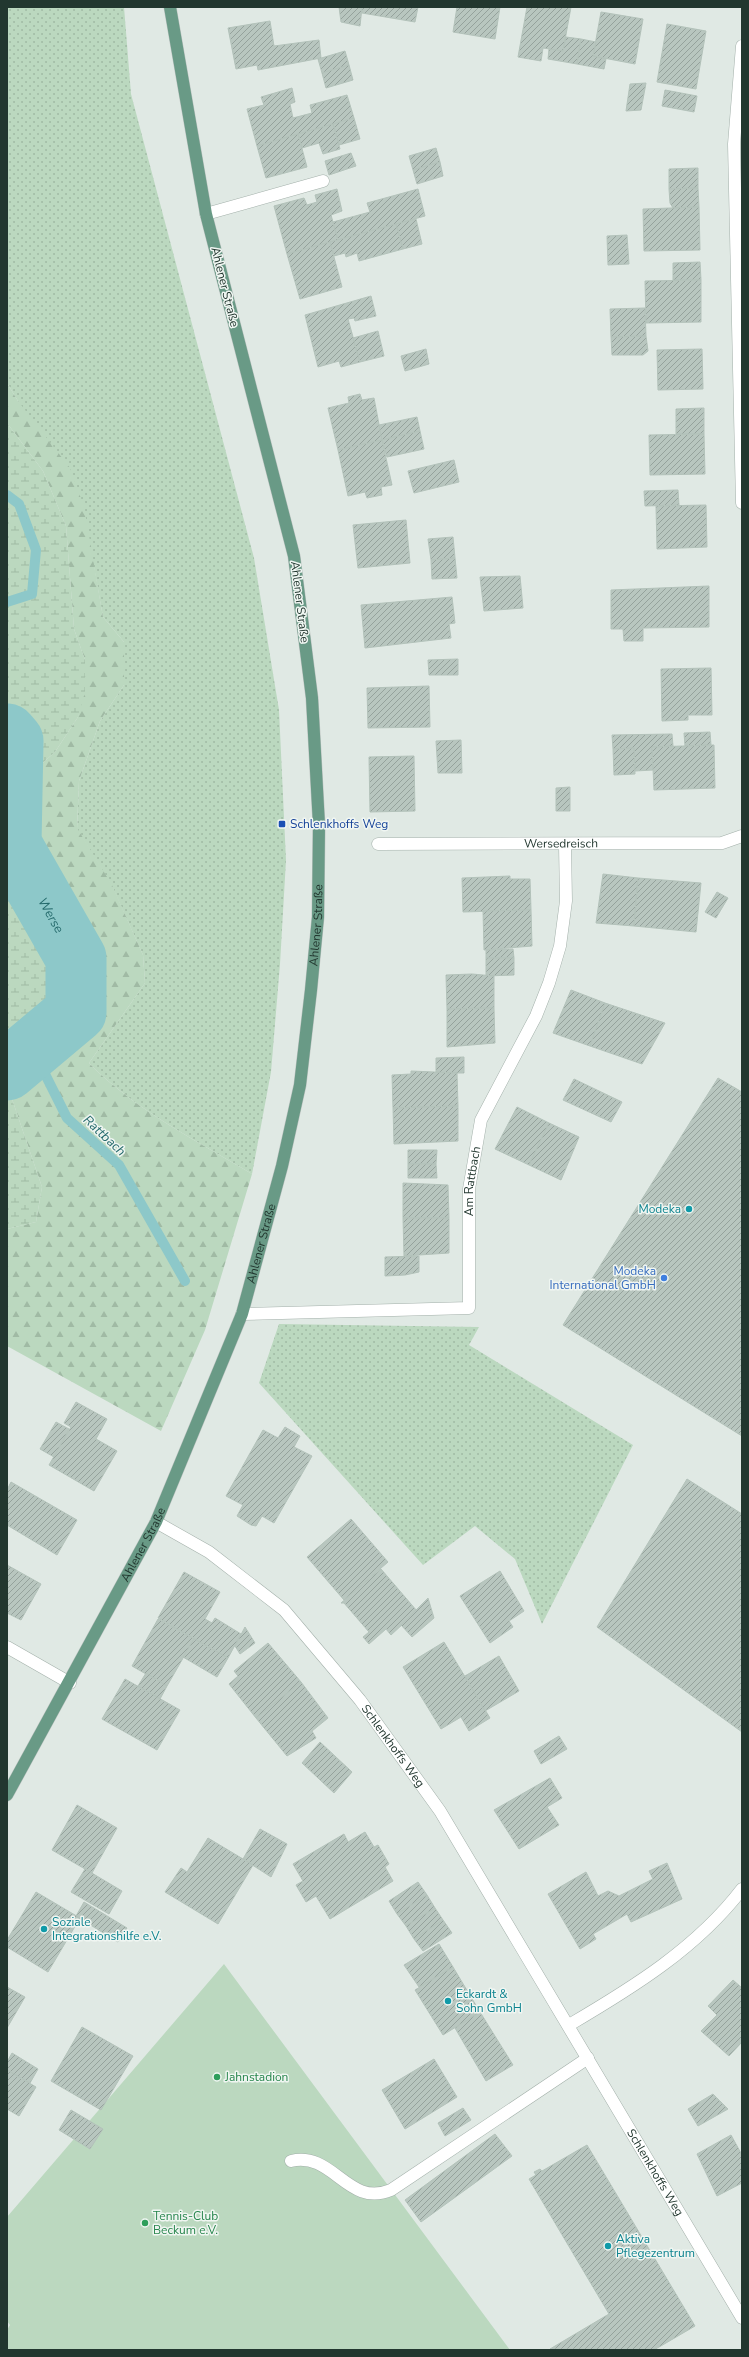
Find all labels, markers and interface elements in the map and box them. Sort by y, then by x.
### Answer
street label: Ahlener Straße [207,245,243,329]
street label: Ahlener Straße [287,560,313,644]
place label: Schlenkhoffs Weg [290,816,388,832]
marker: Schlenkhoffs Weg [277,819,287,829]
street label: Wersedreisch [524,835,598,852]
street label: Ahlener Straße [305,884,326,967]
water label: Werse [33,894,68,937]
water label: Rattbach [79,1111,130,1160]
street label: Am Rattbach [461,1145,484,1216]
place label: Modeka [638,1201,681,1217]
street label: Ahlener Straße [243,1202,279,1285]
marker: Modeka [684,1204,694,1214]
place label: Modeka International GmbH [550,1263,656,1293]
marker: Modeka International GmbH [659,1273,669,1283]
street label: Ahlener Straße [117,1505,169,1585]
street label: Schlenkhoffs Weg [358,1701,428,1790]
place label: Soziale Integrationshilfe e.V. [52,1914,162,1944]
marker: Soziale Integrationshilfe e.V. [39,1924,49,1934]
place label: Eckardt & Sohn GmbH [456,1986,522,2016]
marker: Eckardt & Sohn GmbH [443,1996,453,2006]
place label: Jahnstadion [224,2069,288,2085]
marker: Jahnstadion [212,2072,222,2082]
street label: Schlenkhoffs Weg [623,2126,687,2219]
place label: Tennis-Club Beckum e.V. [153,2208,218,2238]
marker: Tennis-Club Beckum e.V. [140,2218,150,2228]
place label: Aktiva Pflegezentrum [616,2231,695,2261]
marker: Aktiva Pflegezentrum [603,2241,613,2251]

